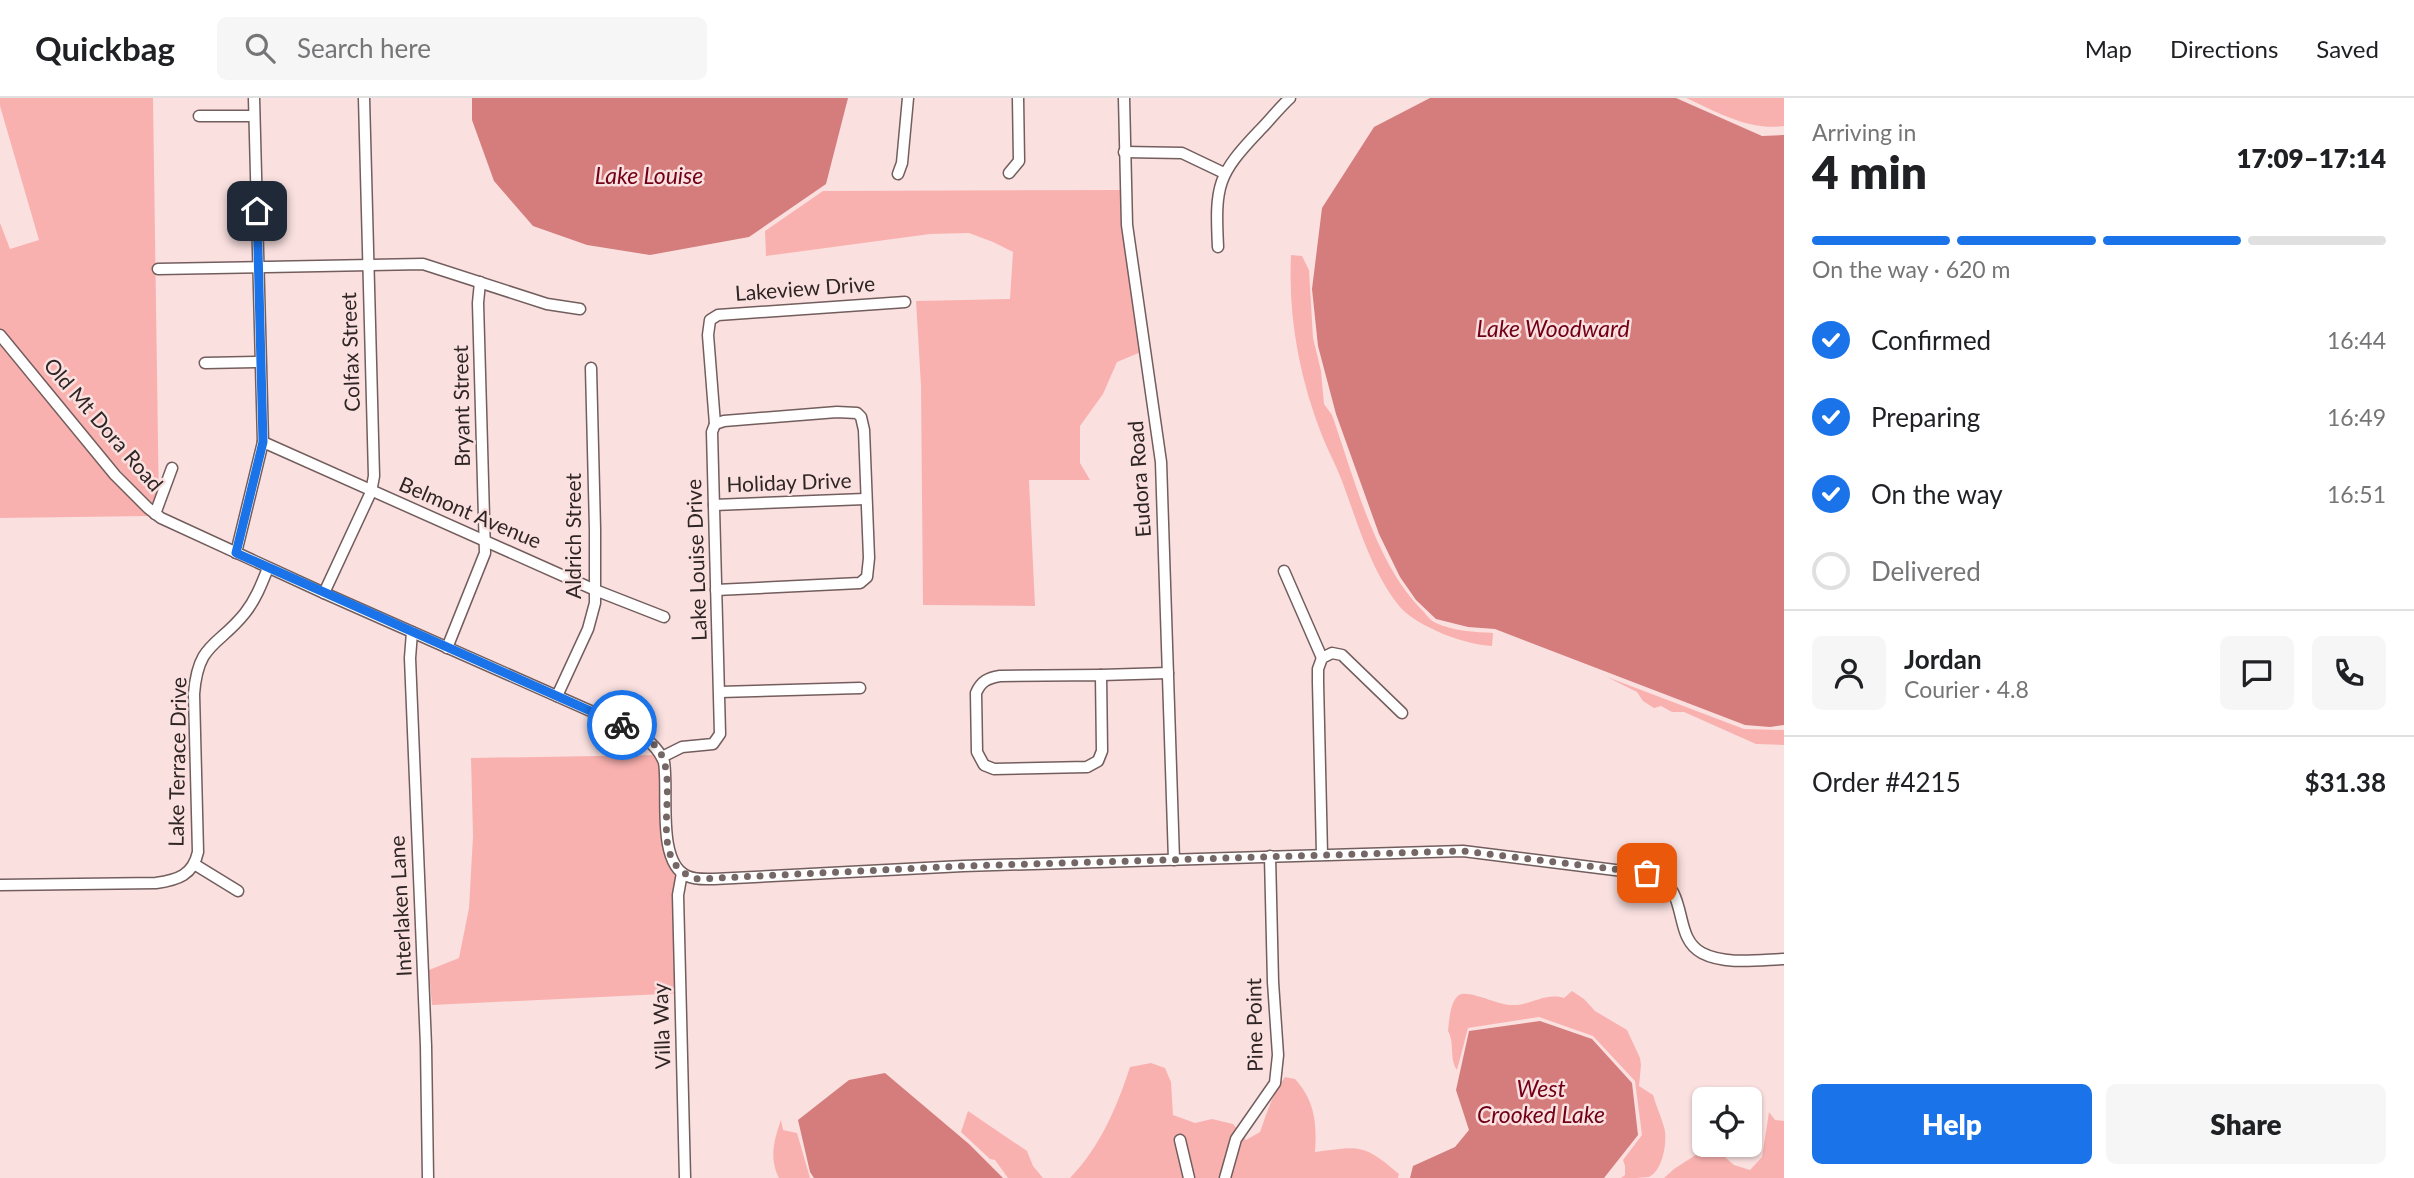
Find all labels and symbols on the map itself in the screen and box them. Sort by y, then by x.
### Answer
water label: Lake Louise [595,161,703,189]
pin [227,181,287,241]
street label: Lakeview Drive [734,270,876,305]
street label: Colfax Street [335,291,364,412]
water label: Lake Woodward [1476,314,1630,342]
street label: Bryant Street [447,344,474,467]
street label: Old Mt Dora Road [39,352,169,496]
street label: Eudora Road [1122,420,1155,538]
street label: Holiday Drive [726,467,852,496]
street label: Belmont Avenue [396,470,545,553]
street label: Aldrich Street [560,473,585,599]
street label: Lake Louise Drive [680,479,711,641]
street label: Lake Terrace Drive [163,677,190,847]
courier [587,690,657,760]
street label: Interlaken Lane [383,835,416,977]
pin [1617,843,1677,903]
street label: Pine Point [1240,977,1267,1072]
street label: Villa Way [646,982,674,1070]
water label: West Crooked Lake [1477,1074,1605,1128]

